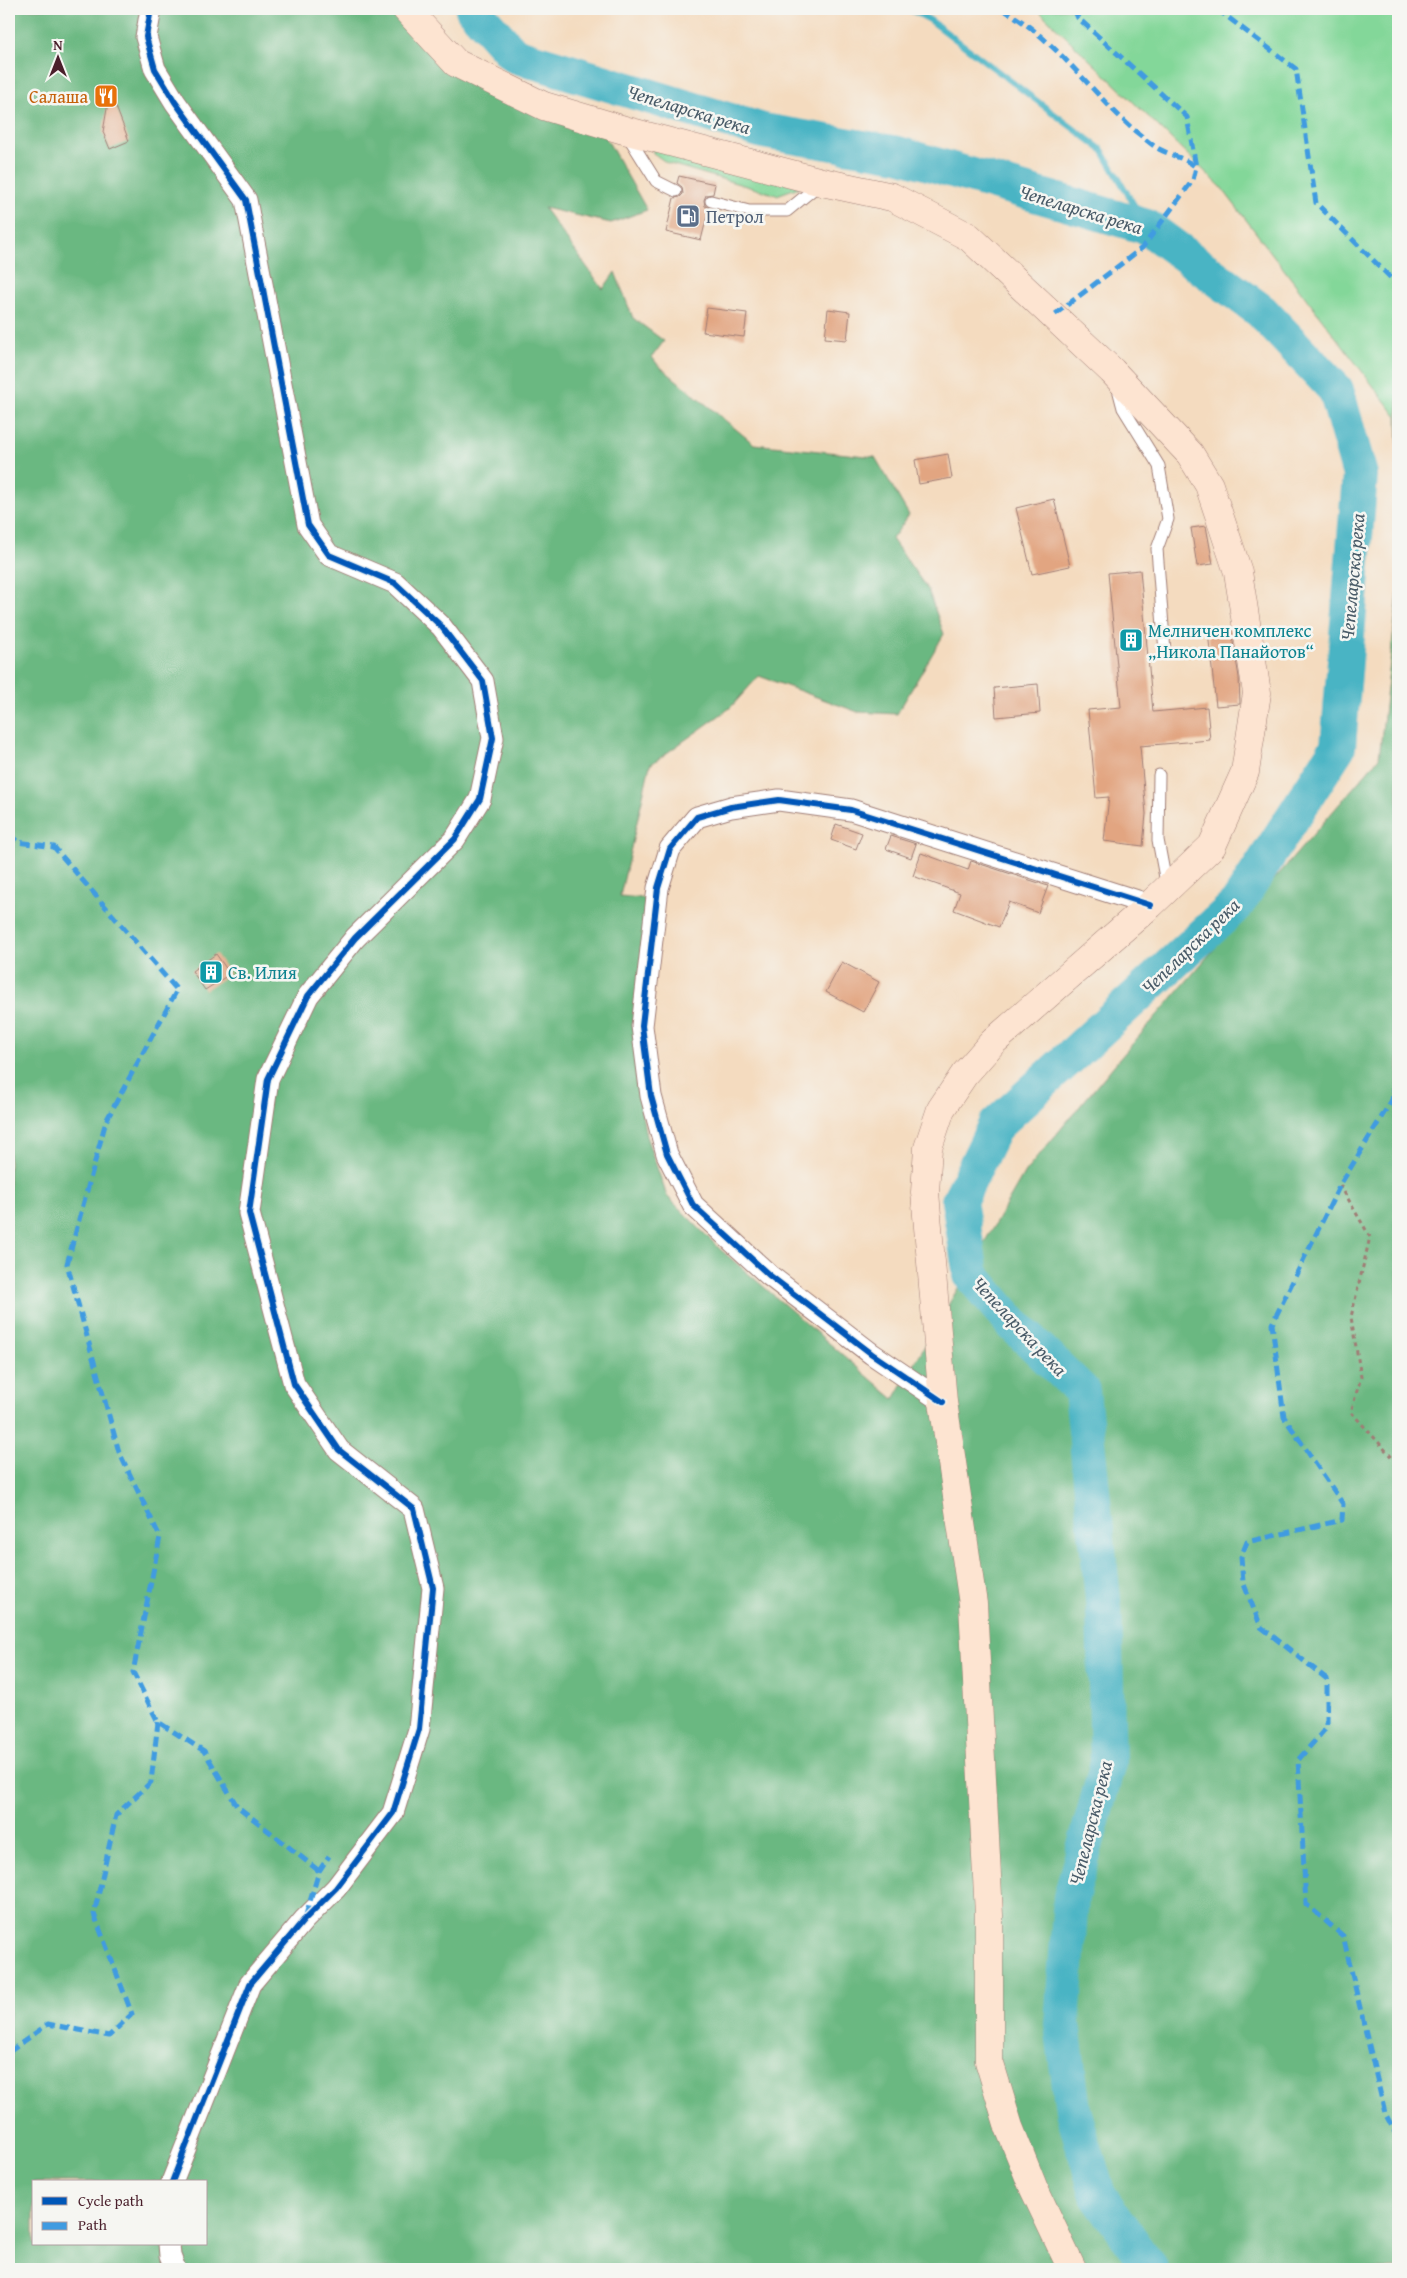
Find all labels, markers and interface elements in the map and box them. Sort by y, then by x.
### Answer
north arrow [32,32,82,82]
text: N [53,35,63,55]
water label: Чепеларска река [624,77,754,141]
place label: Салаша [29,83,88,110]
restaurant icon: Салаша [93,83,119,109]
water label: Чепеларска река [1016,177,1146,241]
fuel station icon: Петрол [675,203,701,229]
place label: Петрол [706,203,764,230]
water label: Чепеларска река [1332,512,1372,642]
place label: Мелничен комплекс „Никола Панайотов“ [1148,617,1314,665]
building icon: Мелничен комплекс „Никола Панайотов“ [1118,627,1144,653]
water label: Чепеларска река [1134,891,1246,1000]
building icon: Св. Илия [198,959,224,985]
place label: Св. Илия [228,959,297,986]
water label: Чепеларска река [966,1270,1074,1382]
water label: Чепеларска река [1061,1757,1119,1888]
legend [32,2180,208,2246]
text: Cycle path [78,2190,144,2211]
text: Path [78,2214,107,2235]

